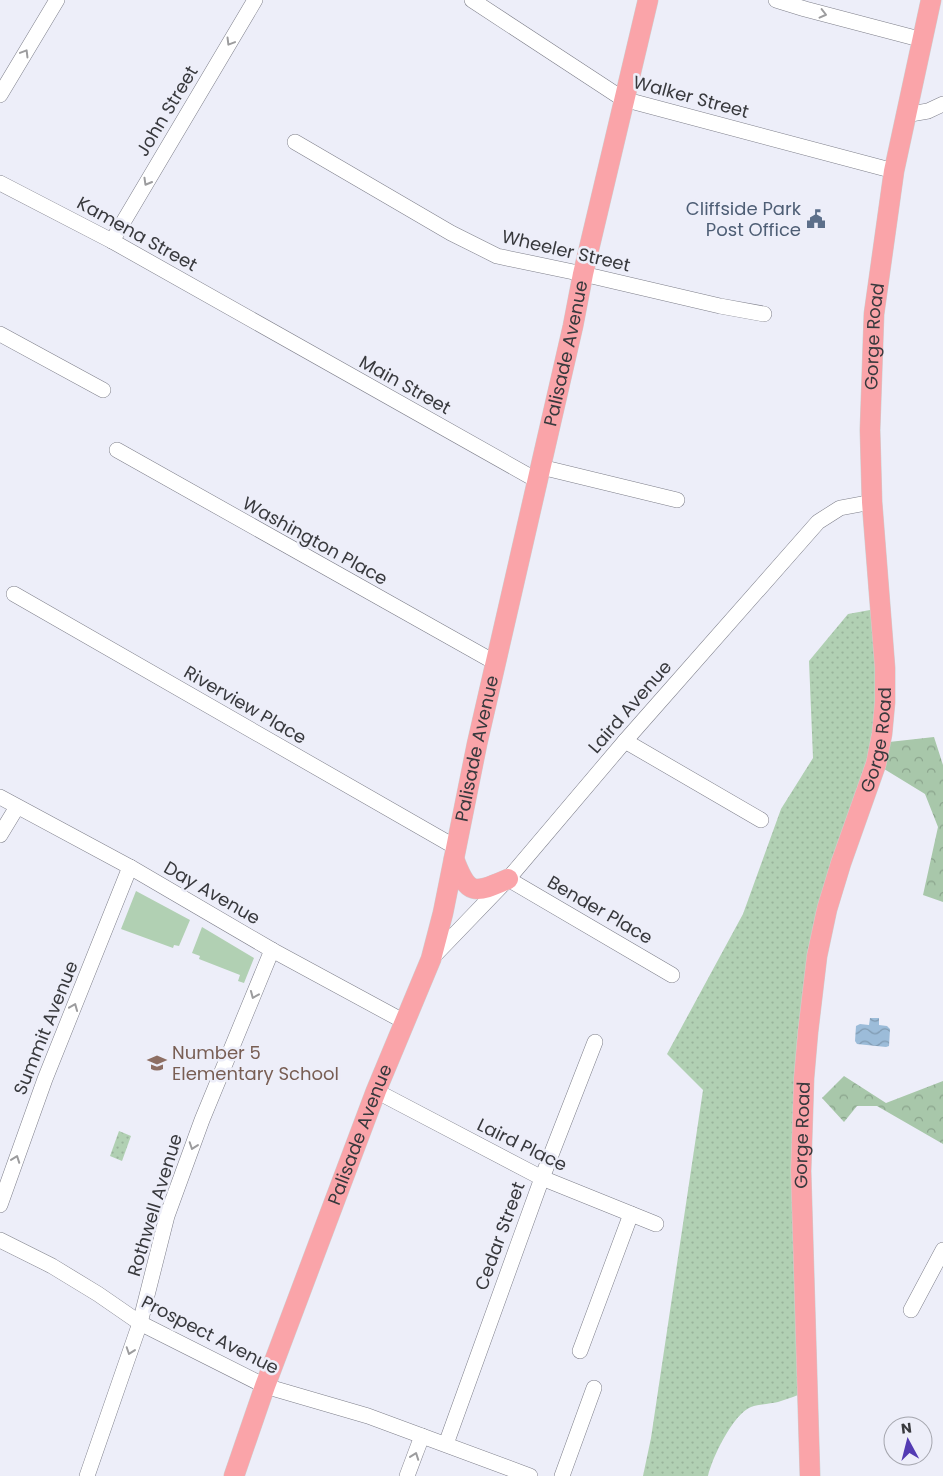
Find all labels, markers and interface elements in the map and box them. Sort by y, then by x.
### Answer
one-way arrow [819,8,827,19]
one-way arrow [226,36,236,45]
one-way arrow [19,50,29,59]
street label: John Street [130,61,203,161]
street label: Walker Street [631,69,752,124]
one-way arrow [143,176,153,185]
street label: Kamena Street [73,190,202,277]
place label: Cliffside Park Post Office [686,196,802,242]
public building icon: Cliffside Park Post Office [805,208,827,230]
street label: Wheeler Street [499,224,633,277]
street label: Palisade Avenue [537,278,594,429]
street label: Gorge Road [858,281,890,390]
street label: Main Street [355,349,456,420]
street label: Washington Place [238,490,392,591]
street label: Laird Avenue [582,655,677,759]
street label: Riverview Place [179,659,311,750]
street label: Palisade Avenue [449,673,504,824]
street label: Gorge Road [854,687,897,796]
street label: Day Avenue [159,855,265,930]
street label: Bender Place [543,869,657,950]
street label: Summit Avenue [7,957,84,1099]
one-way arrow [249,990,260,999]
one-way arrow [68,1003,79,1012]
place label: Number 5 Elementary School [172,1040,339,1086]
school or university icon: Number 5 Elementary School [146,1052,168,1074]
street label: Palisade Avenue [321,1060,398,1208]
street label: Gorge Road [788,1081,816,1189]
street label: Laird Place [473,1112,571,1177]
street label: Rothwell Avenue [121,1131,188,1279]
one-way arrow [189,1141,199,1149]
one-way arrow [10,1155,20,1163]
street label: Cedar Street [468,1178,531,1293]
street label: Prospect Avenue [137,1289,283,1380]
one-way arrow [126,1346,136,1355]
north arrow [883,1416,933,1466]
text: N [900,1418,913,1439]
one-way arrow [409,1452,419,1461]

